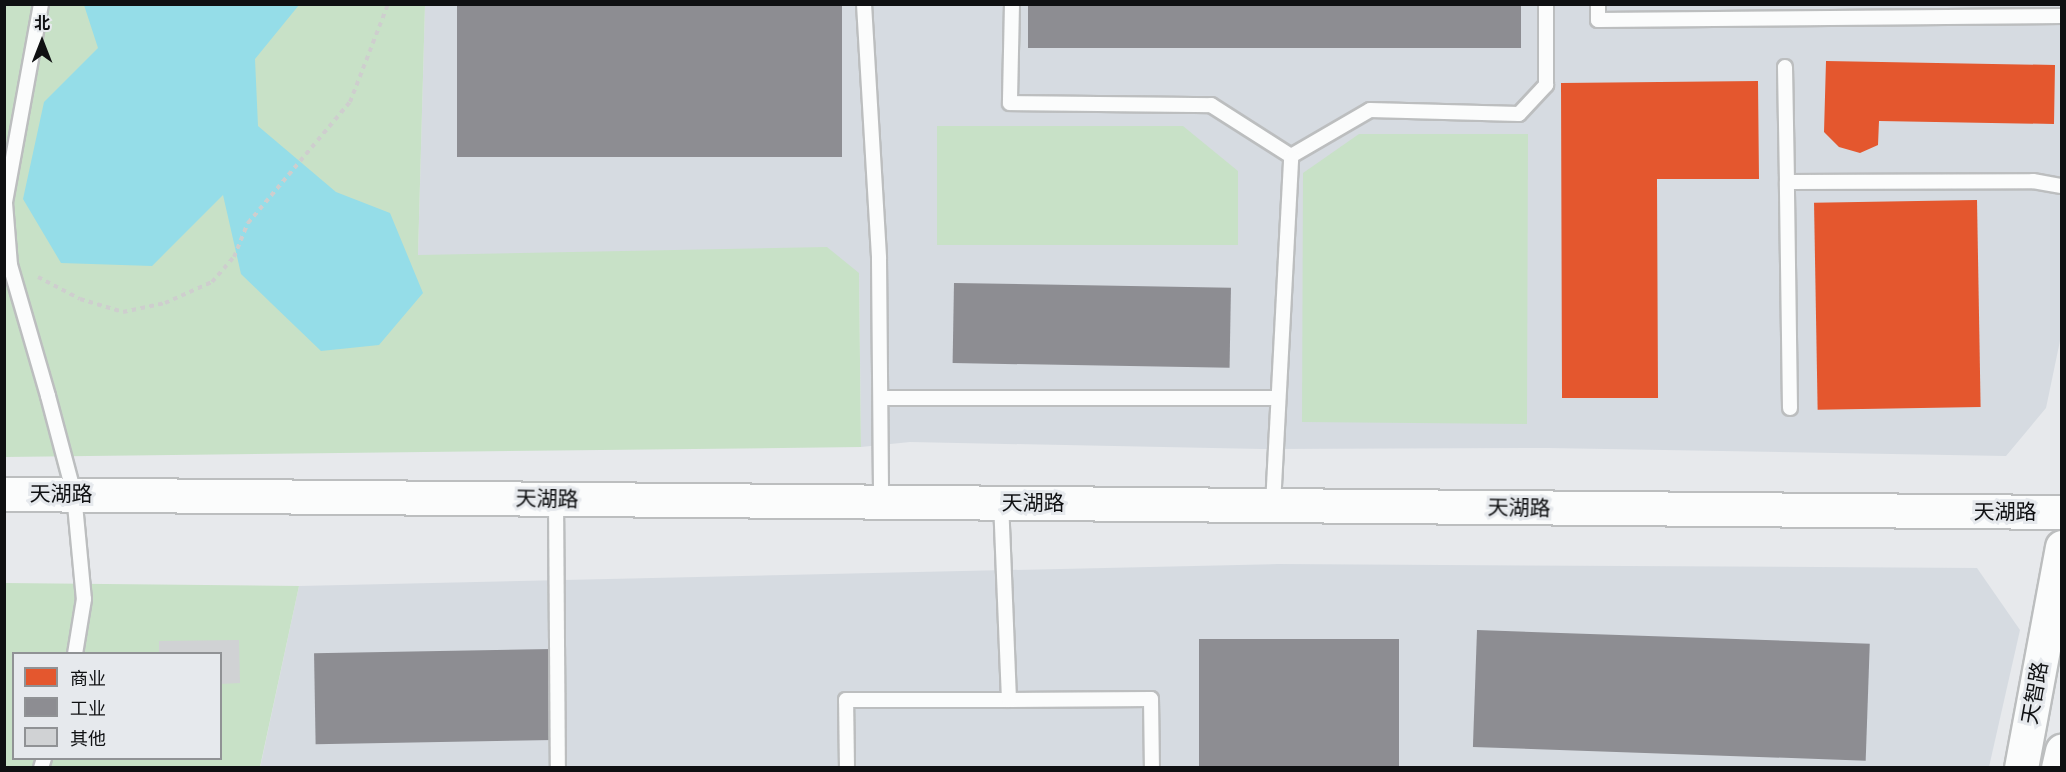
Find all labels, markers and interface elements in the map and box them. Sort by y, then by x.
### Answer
north arrow [12,12,72,72]
text: 北 [34,14,50,33]
street label: 天湖路 [30,481,92,507]
street label: 天湖路 [515,486,579,512]
street label: 天湖路 [1002,490,1064,516]
street label: 天湖路 [1487,495,1551,521]
street label: 天湖路 [1974,499,2036,525]
legend [12,652,222,760]
street label: 天智路 [2017,660,2053,726]
text: 商业 [70,668,106,689]
text: 工业 [70,698,106,719]
text: 其他 [70,728,106,749]

